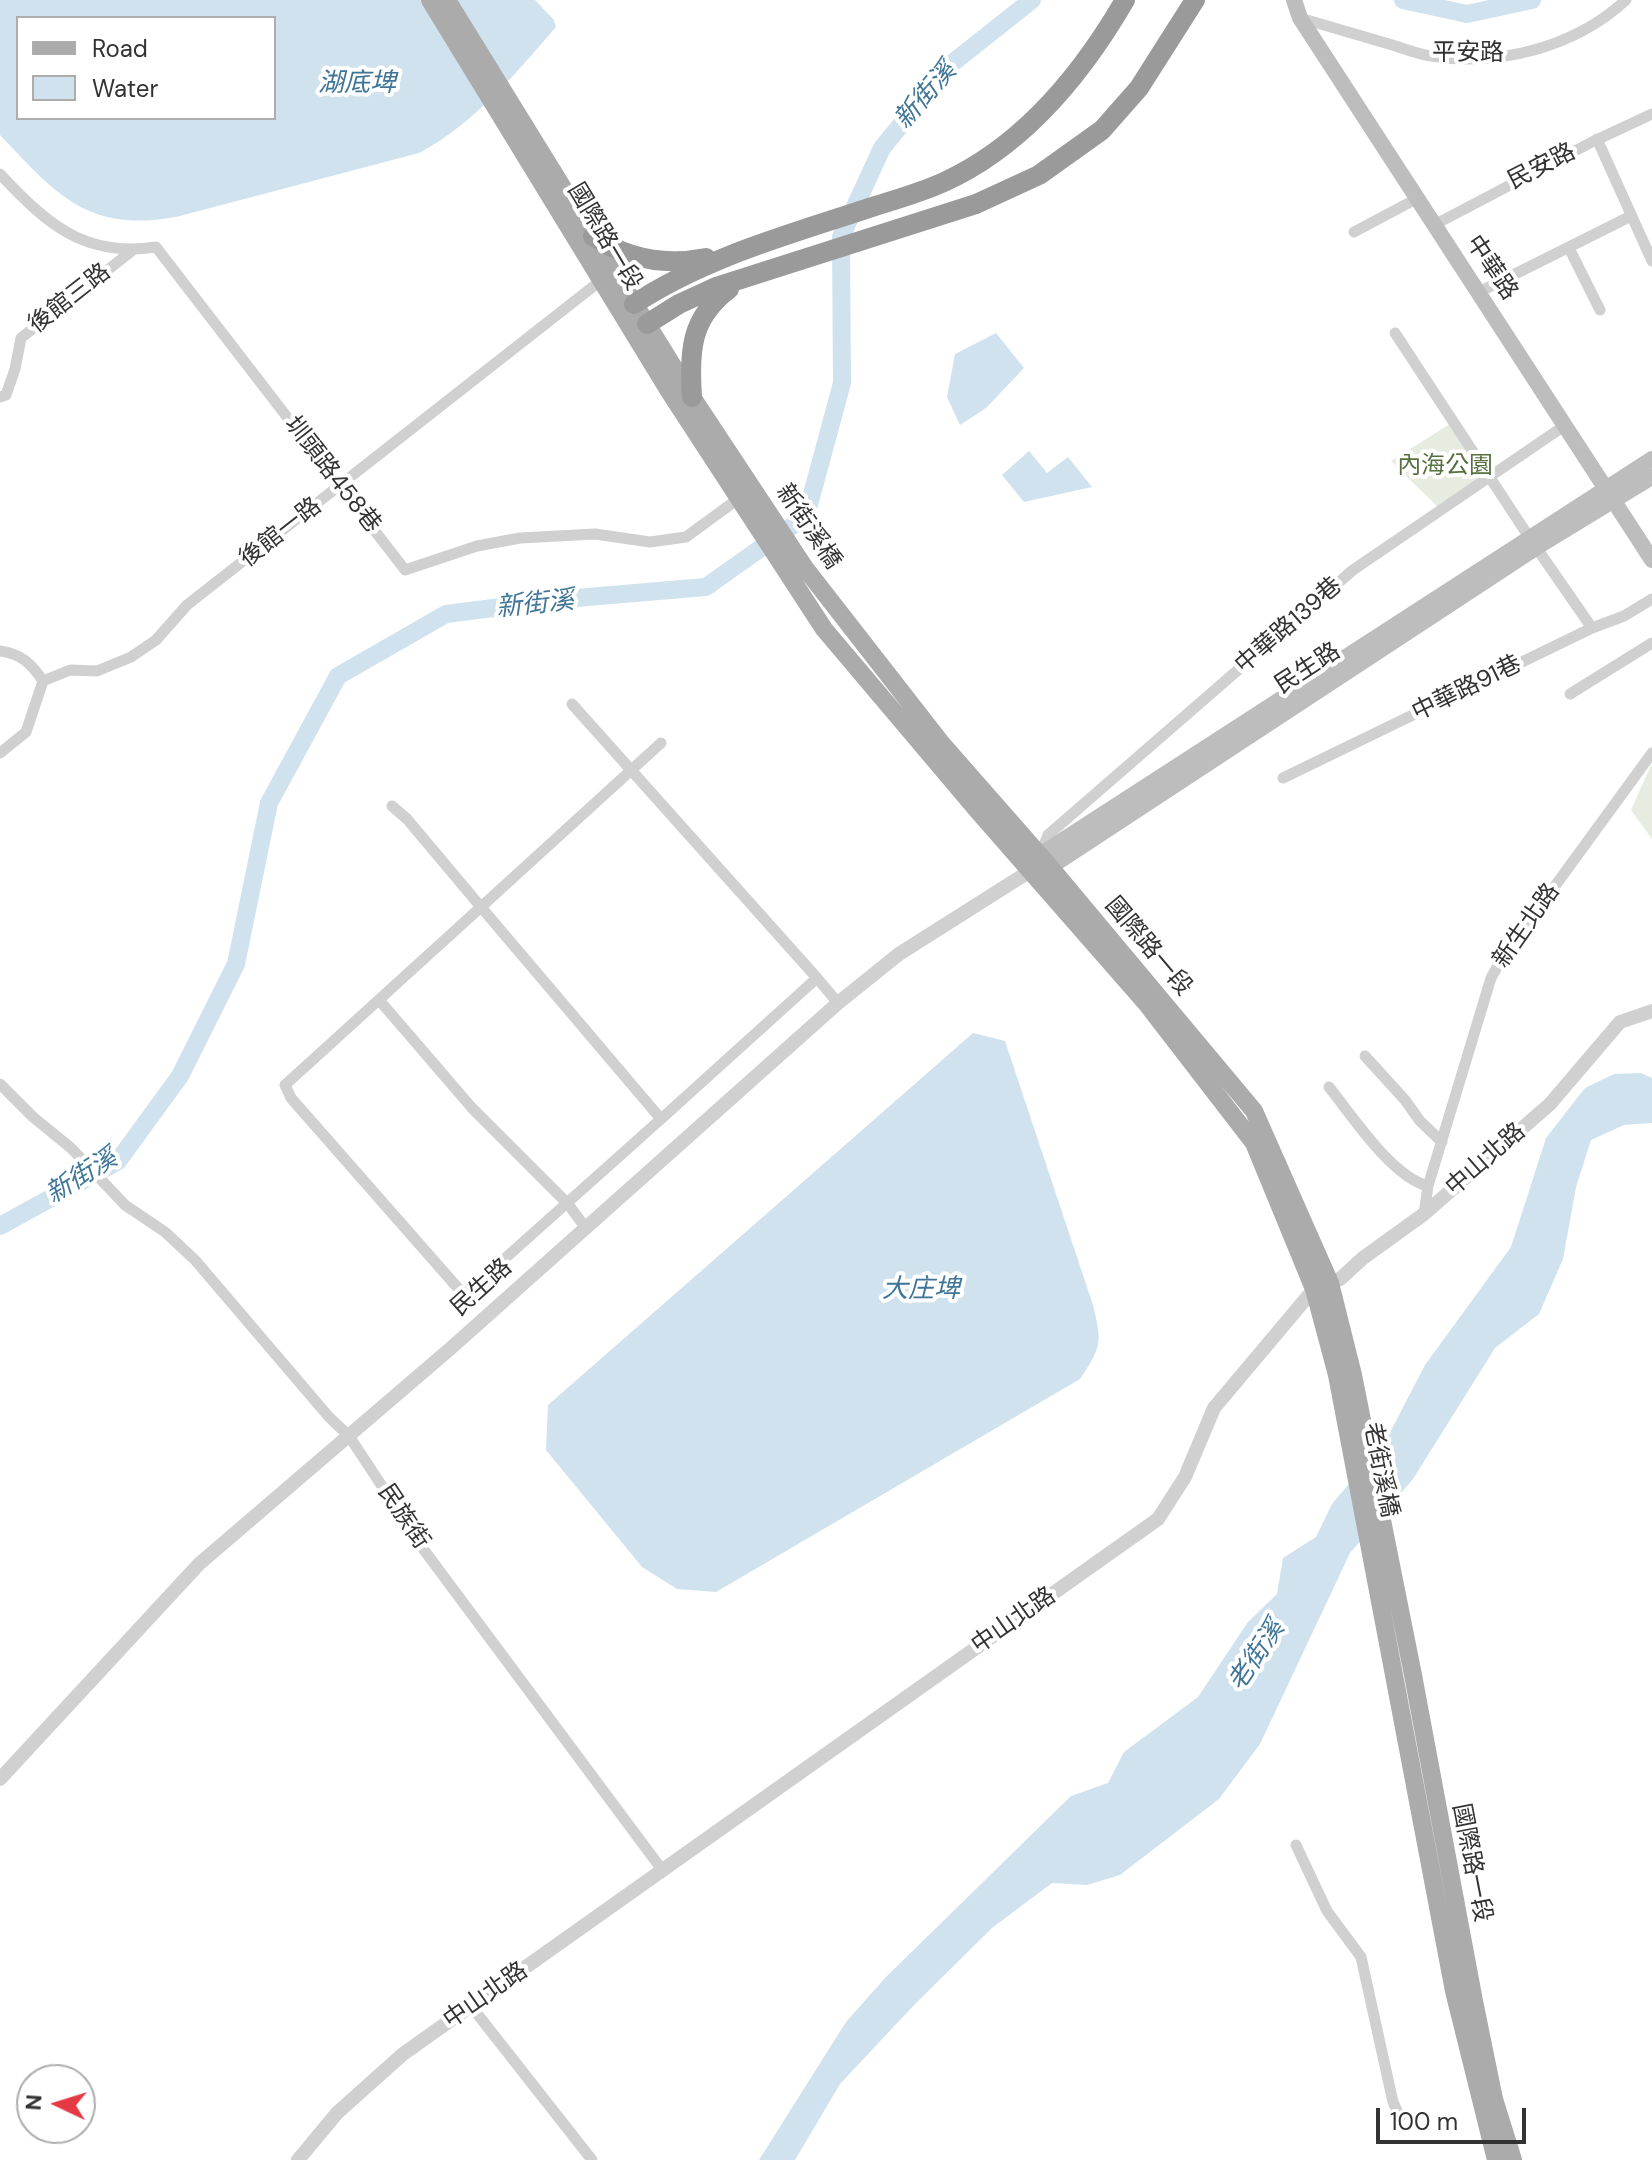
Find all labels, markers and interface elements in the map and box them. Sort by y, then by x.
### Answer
legend [16,16,276,120]
text: Road [92,33,148,64]
street label: 平安路 [1432,40,1504,68]
water label: 新街溪 [889,56,963,136]
water label: 湖底埤 [318,68,396,100]
text: Water [92,73,158,104]
street label: 民安路 [1503,138,1581,196]
street label: 國際路一段 [561,178,647,296]
street label: 中華路 [1459,230,1523,306]
street label: 後館三路 [23,258,117,340]
street label: 圳頭路458巷 [278,411,386,539]
park label: 內海公園 [1397,453,1493,481]
street label: 新街溪橋 [769,479,847,575]
street label: 後館一路 [234,492,328,574]
street label: 中華路139巷 [1230,572,1348,680]
water label: 新街溪 [495,585,575,625]
street label: 民生路 [1270,637,1346,701]
street label: 中華路91巷 [1408,650,1526,728]
street label: 新生北路 [1488,878,1566,974]
street label: 國際路一段 [1098,892,1198,1002]
street label: 中山北路 [1440,1118,1532,1202]
water label: 新街溪 [41,1143,123,1211]
street label: 民生路 [446,1253,518,1323]
water label: 大庄埤 [882,1274,960,1306]
street label: 老街溪橋 [1357,1420,1403,1520]
street label: 民族街 [371,1479,435,1555]
street label: 中山北路 [966,1582,1062,1660]
water label: 老街溪 [1222,1615,1292,1697]
street label: 國際路一段 [1445,1801,1497,1925]
street label: 中山北路 [438,1957,534,2035]
north arrow [16,2064,96,2144]
scale bar [1380,2092,1530,2142]
text: N [19,2093,49,2111]
text: 100 m [1390,2106,1458,2137]

